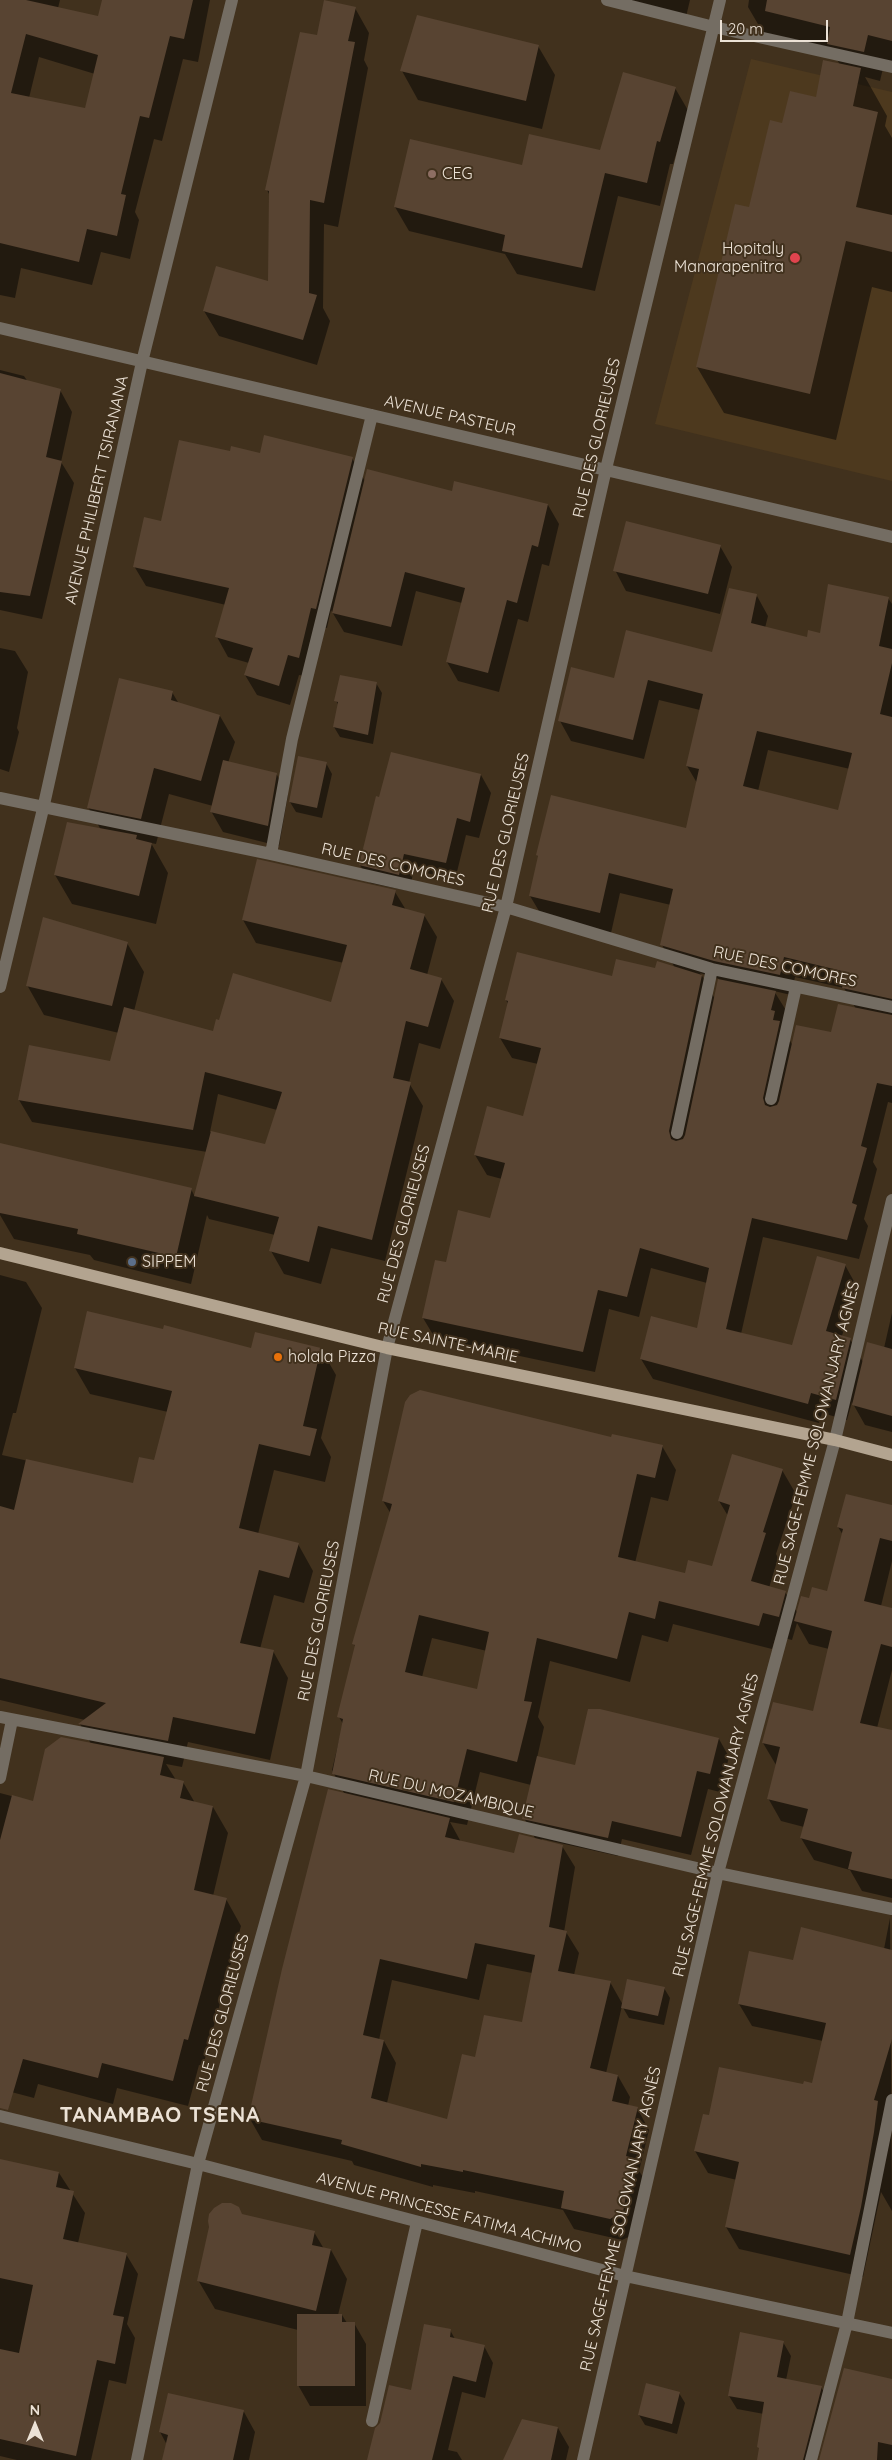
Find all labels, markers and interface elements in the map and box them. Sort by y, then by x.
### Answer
scale bar [722,10,830,42]
text: 20 m [728,19,763,38]
place label: CEG [442,164,473,184]
marker: CEG [426,168,438,180]
place label: Hopitaly Manarapenitra [674,239,784,277]
marker: Hopitaly Manarapenitra [788,251,802,265]
street label: RUE DES GLORIEUSES [569,356,625,520]
street label: AVENUE PHILIBERT TSIRANANA [61,374,133,606]
street label: AVENUE PASTEUR [382,392,518,440]
street label: RUE DES GLORIEUSES [478,751,534,915]
street label: RUE DES COMORES [319,839,467,891]
street label: RUE DES COMORES [711,942,859,992]
street label: RUE DES GLORIEUSES [374,1143,434,1305]
place label: SIPPEM [142,1252,196,1272]
marker: SIPPEM [126,1256,138,1268]
street label: RUE SAGE-FEMME SOLOWANJARY AGNÈS [770,1279,864,1587]
street label: RUE SAINTE-MARIE [376,1319,520,1367]
place label: holala Pizza [288,1347,376,1367]
marker: holala Pizza [272,1351,284,1363]
street label: RUE DES GLORIEUSES [294,1539,344,1703]
street label: RUE SAGE-FEMME SOLOWANJARY AGNÈS [669,1671,763,1979]
street label: RUE DU MOZAMBIQUE [366,1766,536,1822]
street label: RUE DES GLORIEUSES [193,1932,253,2094]
street label: RUE SAGE-FEMME SOLOWANJARY AGNÈS [577,2065,665,2373]
district label: TANAMBAO TSENA [58,2103,262,2129]
street label: AVENUE PRINCESSE FATIMA ACHIMO [314,2168,584,2258]
north arrow [10,2400,60,2450]
text: N [30,2401,40,2419]

